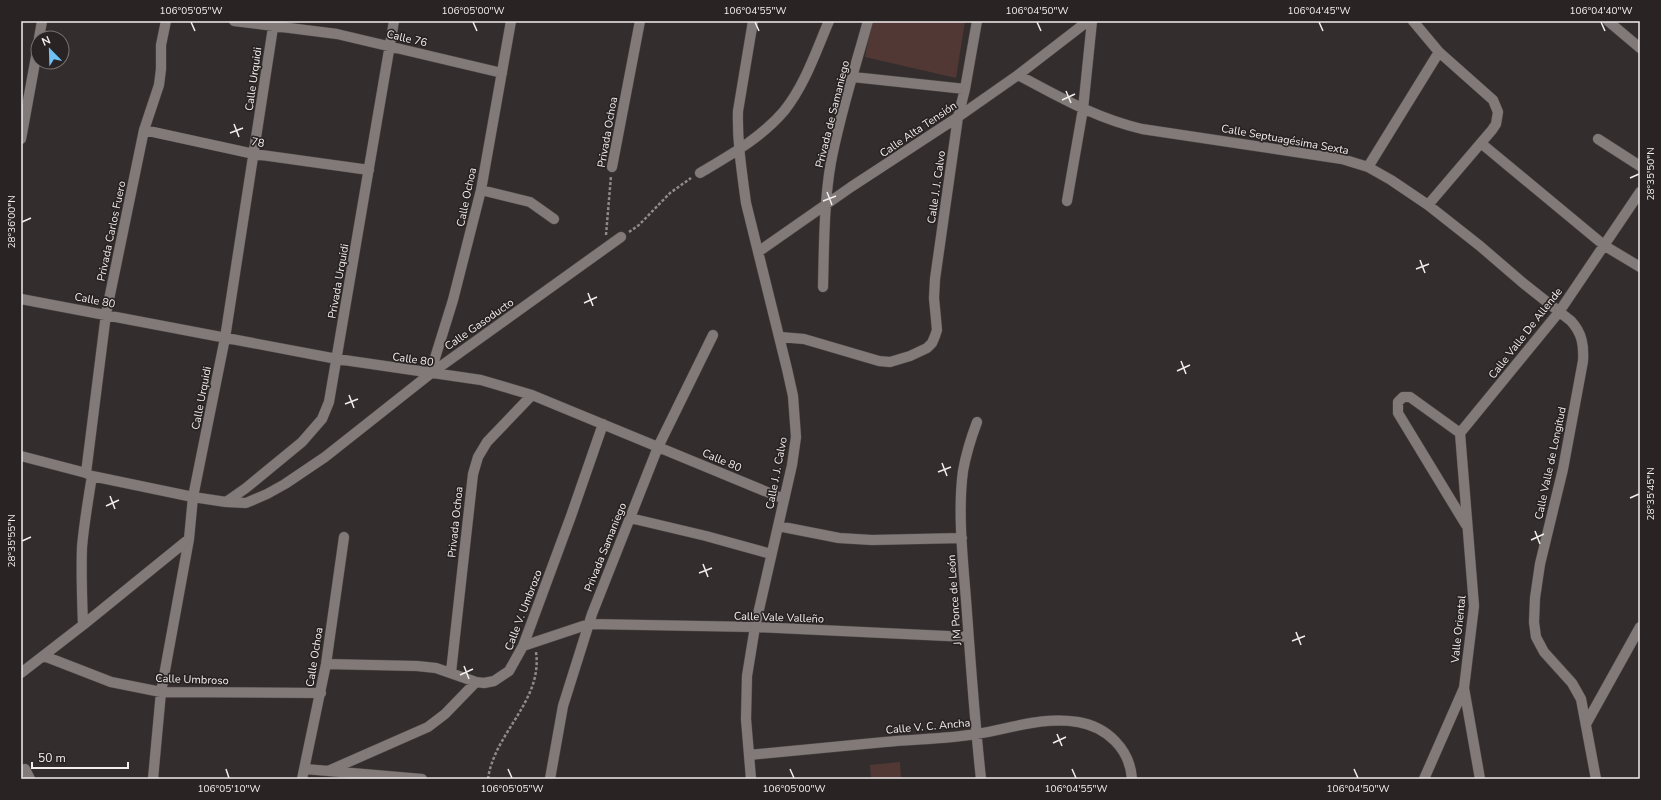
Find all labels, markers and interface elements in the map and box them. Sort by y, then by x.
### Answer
text: 106°05'05"W [160,4,222,18]
text: 106°05'00"W [442,4,504,18]
text: 106°04'55"W [724,4,786,18]
text: 106°04'50"W [1006,4,1068,18]
text: 106°04'45"W [1288,4,1350,18]
text: 106°04'40"W [1570,4,1632,18]
street label: Calle 76 [385,27,429,51]
north arrow [30,30,70,70]
text: N [40,33,53,50]
street label: Calle Urquidi [242,46,265,112]
street label: Privada de Samaniego [812,59,853,169]
street label: Privada Ochoa [594,95,621,169]
street label: Calle Alta Tensión [877,98,960,161]
street label: Calle Septuagésima Sexta [1220,121,1350,158]
street label: 78 [250,134,266,151]
text: 28°35'50"N [1644,147,1658,201]
street label: Calle J. J. Calvo [924,150,949,225]
street label: Calle Ochoa [453,166,480,228]
street label: Privada Carlos Fuero [94,180,129,283]
text: 28°36'00"N [5,195,19,249]
street label: Privada Urquidi [325,242,352,320]
street label: Calle Valle De Allende [1485,285,1566,382]
street label: Calle 80 [73,289,117,312]
street label: Calle Gasoducto [442,295,517,354]
street label: Calle 80 [391,349,435,370]
street label: Calle Urquidi [188,365,215,431]
street label: Calle Valle de Longitud [1531,405,1570,521]
street label: Calle J. J. Calvo [762,436,791,511]
street label: Calle 80 [700,445,744,476]
text: 28°35'45"N [1644,467,1658,521]
street label: Privada Ochoa [444,486,467,558]
street label: Privada Samaniego [581,500,630,594]
text: 28°35'55"N [5,514,19,568]
street label: J M Ponce de León [944,554,965,647]
street label: Calle V. Umbrozo [501,568,546,653]
street label: Valle Oriental [1447,594,1470,665]
street label: Calle Vale Valleño [734,608,824,627]
street label: Calle Ochoa [302,626,327,688]
street label: Calle Umbroso [155,671,229,688]
street label: Calle V. C. Ancha [885,715,971,738]
scale bar [32,744,128,770]
text: 50 m [38,750,66,766]
text: 106°05'10"W [198,782,260,796]
text: 106°05'05"W [481,782,543,796]
text: 106°05'00"W [763,782,825,796]
text: 106°04'55"W [1045,782,1107,796]
text: 106°04'50"W [1327,782,1389,796]

